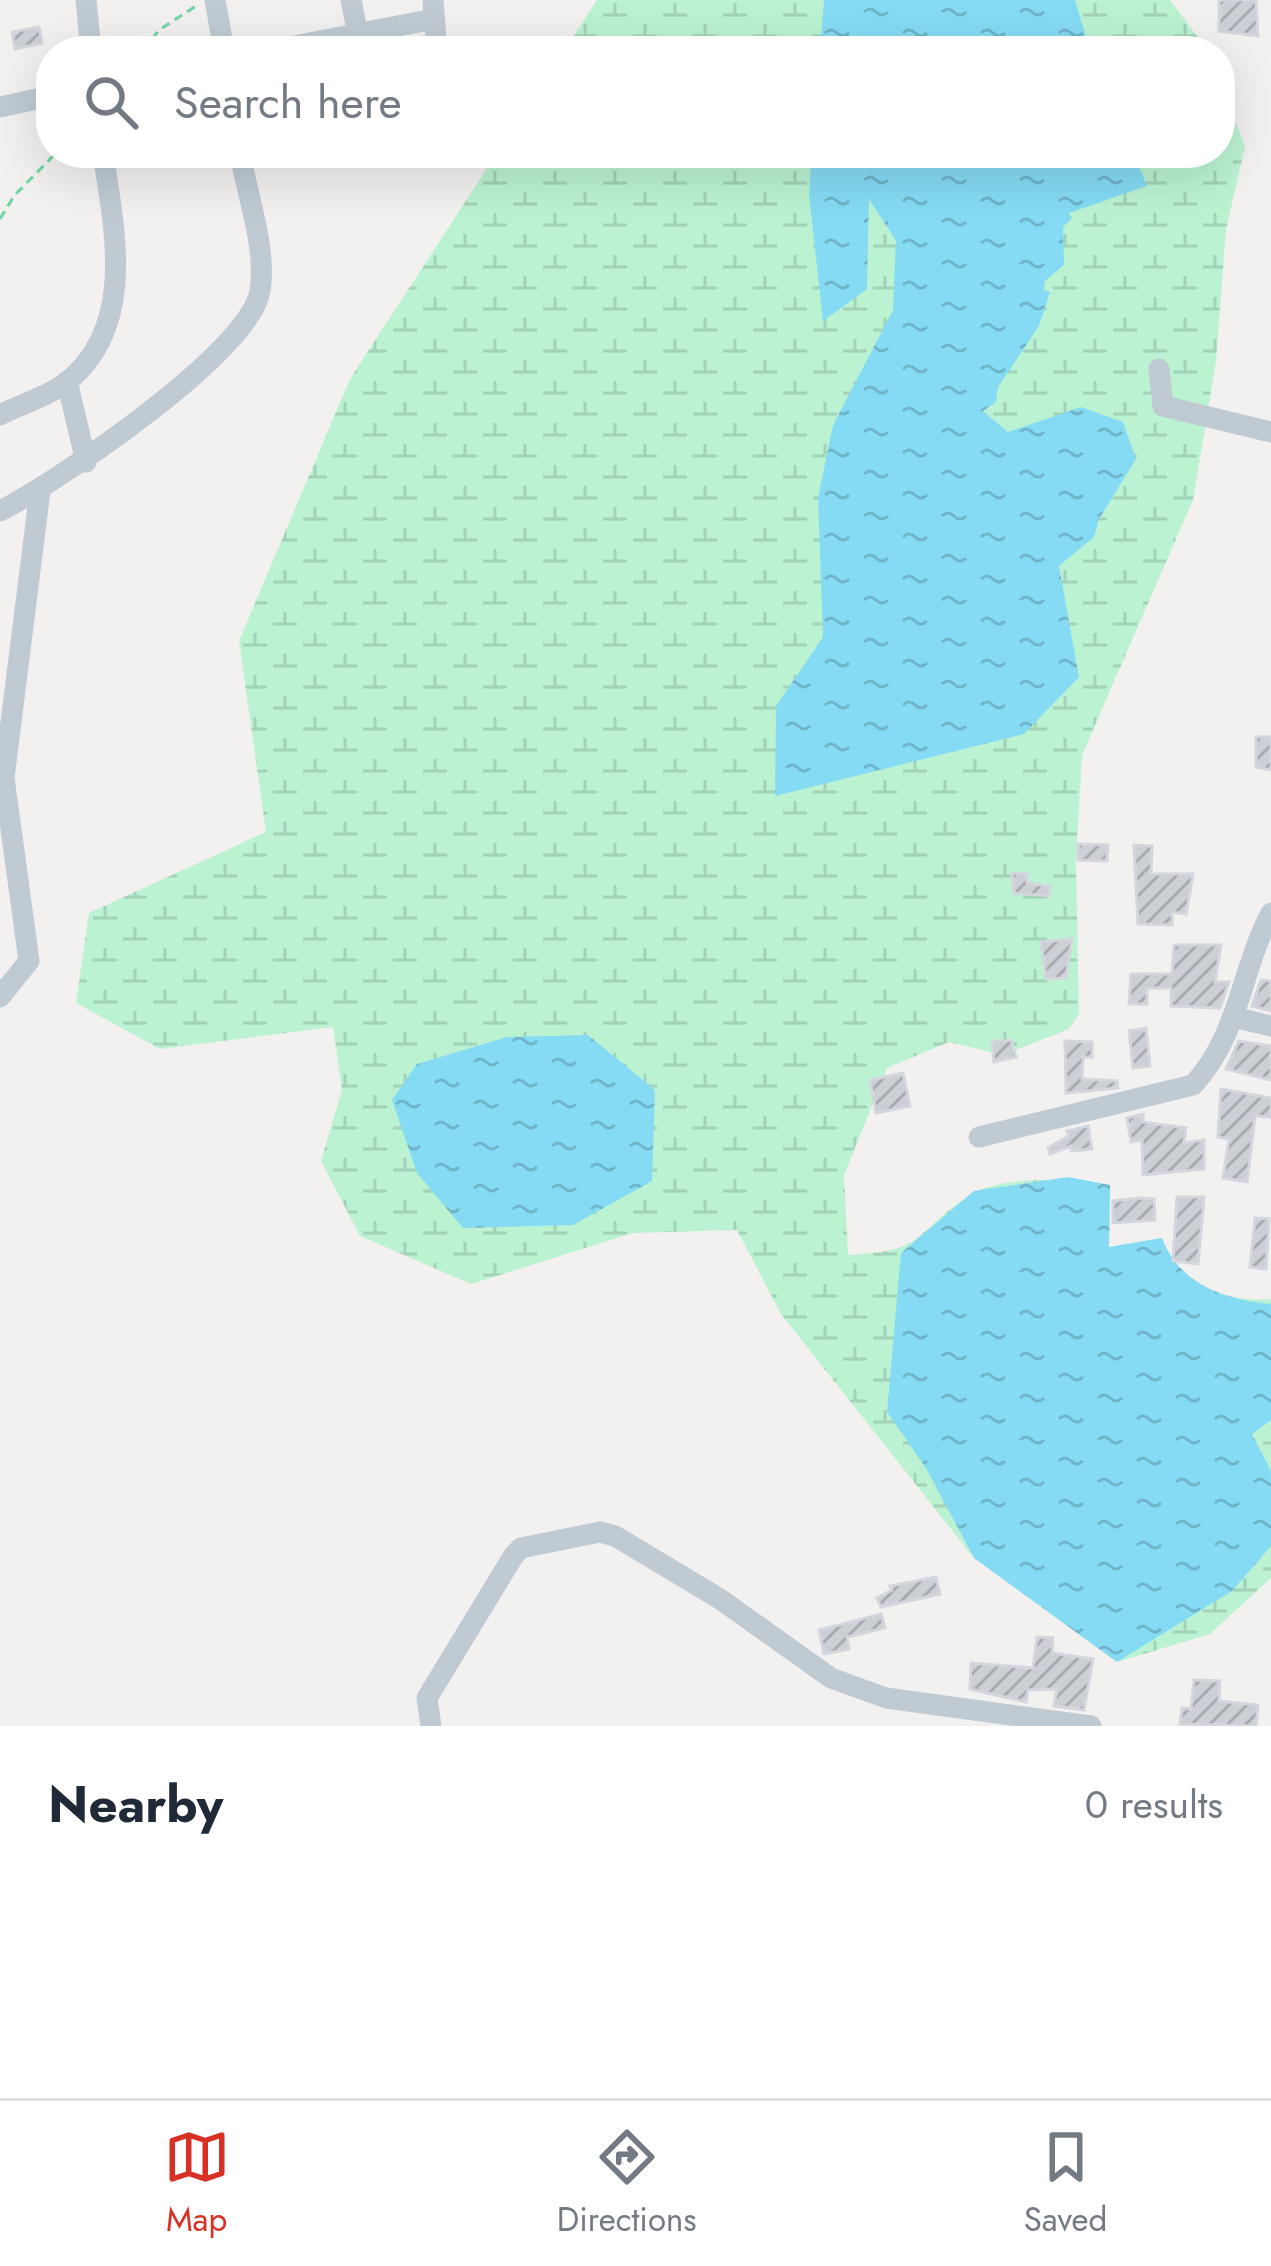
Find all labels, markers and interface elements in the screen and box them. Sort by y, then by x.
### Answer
search box [36,36,1235,168]
icon: search [78,69,144,135]
text: Search here [174,70,402,135]
text: Nearby [48,1767,223,1841]
text: 0 results [1085,1776,1223,1833]
tab: Map [164,2124,230,2243]
tab: Directions [557,2124,697,2243]
tab: Saved [1024,2124,1107,2243]

